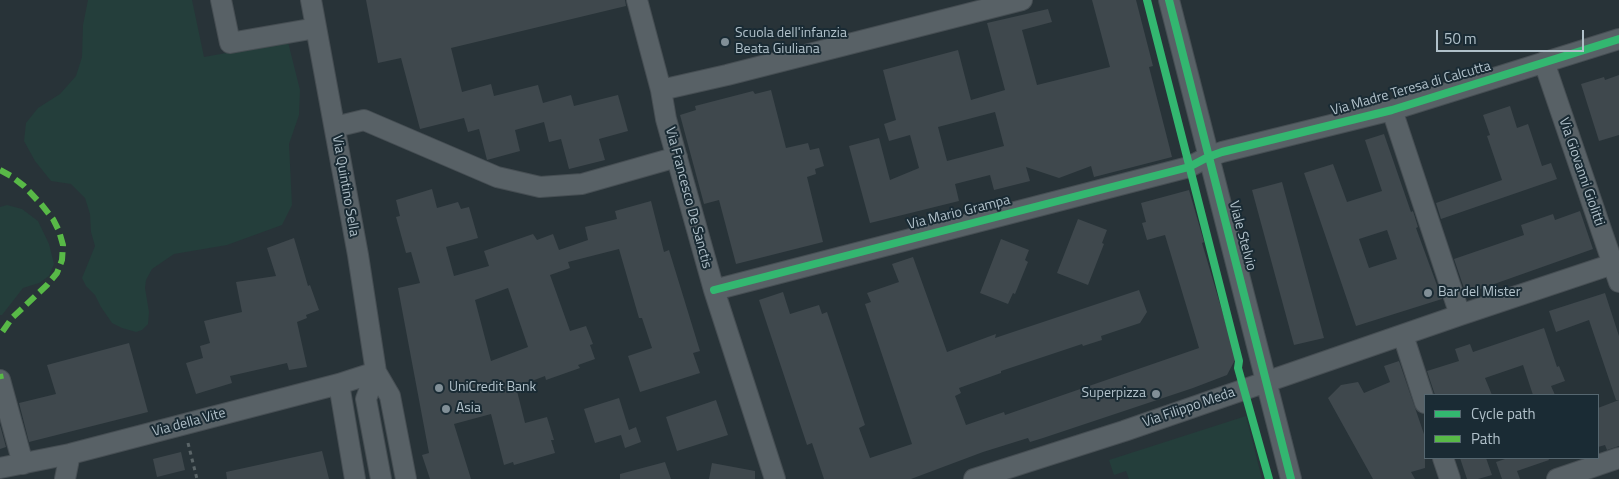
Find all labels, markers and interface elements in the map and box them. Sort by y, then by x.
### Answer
scale bar [1439,20,1586,52]
place label: Scuola dell'infanzia Beata Giuliana [735,26,847,58]
text: 50 m [1444,27,1477,50]
marker: Scuola dell'infanzia Beata Giuliana [719,36,731,48]
street label: Via Madre Teresa di Calcutta [1329,58,1493,120]
street label: Via Giovanni Giolitti [1555,116,1607,228]
street label: Via Francesco De Sanctis [661,125,715,271]
street label: Via Quintino Sella [328,134,362,238]
street label: Via Mario Grampa [906,192,1012,234]
street label: Viale Stelvio [1225,199,1259,273]
place label: Bar del Mister [1438,285,1521,301]
marker: Bar del Mister [1422,287,1434,299]
place label: UniCredit Bank [449,380,536,396]
marker: UniCredit Bank [433,382,445,394]
street label: Via Filippo Meda [1141,384,1237,432]
place label: Superpizza [1081,386,1146,402]
marker: Superpizza [1150,388,1162,400]
legend [1424,394,1599,459]
place label: Asia [456,401,481,417]
text: Cycle path [1471,402,1536,425]
marker: Asia [440,403,452,415]
street label: Via della Vite [150,405,228,441]
text: Path [1471,427,1501,450]

